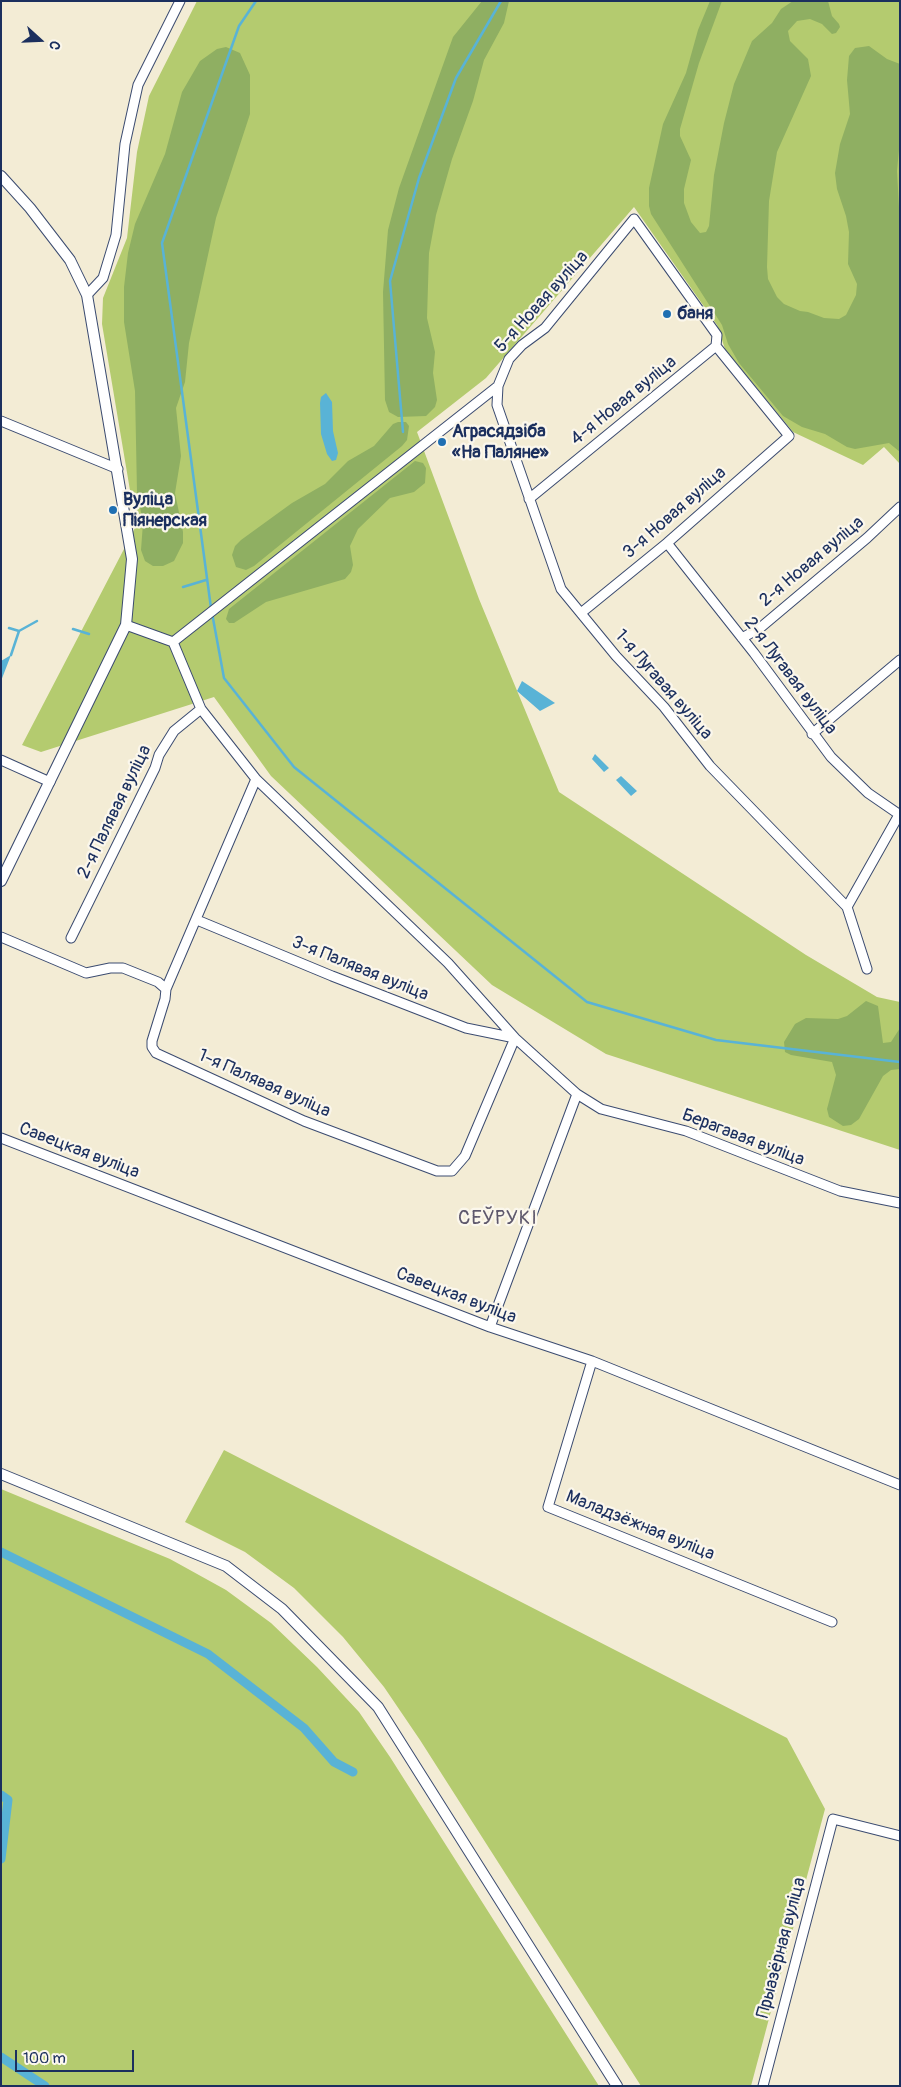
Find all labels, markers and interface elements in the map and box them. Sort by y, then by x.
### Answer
north arrow [15,15,65,65]
text: С [45,38,64,52]
street label: 5-я Новая вуліца [491,247,593,357]
place label: баня [677,303,713,325]
marker: баня [661,308,673,320]
street label: 4-я Новая вуліца [567,352,681,450]
place label: Аграсядзіба «На Паляне» [452,421,549,464]
marker: Аграсядзіба «На Паляне» [436,436,448,448]
street label: 3-я Новая вуліца [619,462,731,564]
place label: Вуліца Піянерская [123,489,207,532]
marker: Вуліца Піянерская [107,504,119,516]
street label: 2-я Новая вуліца [755,512,869,612]
street label: 2-я Лугавая вуліца [739,613,841,739]
street label: 1-я Лугавая вуліца [609,626,717,744]
street label: 2-я Палявая вуліца [73,742,157,882]
street label: 3-я Палявая вуліца [288,932,432,1006]
street label: 1-я Палявая вуліца [194,1045,334,1123]
street label: Берагавая вуліца [679,1105,807,1171]
street label: Савецкая вуліца [16,1118,142,1184]
district label: СЕЎРУКІ [457,1207,539,1231]
street label: Савецкая вуліца [393,1263,519,1329]
street label: Маладзёжная вуліца [562,1486,718,1566]
street label: Прыазёрная вуліца [753,1875,811,2021]
scale bar [18,2040,136,2072]
text: 100 m [23,2049,66,2068]

